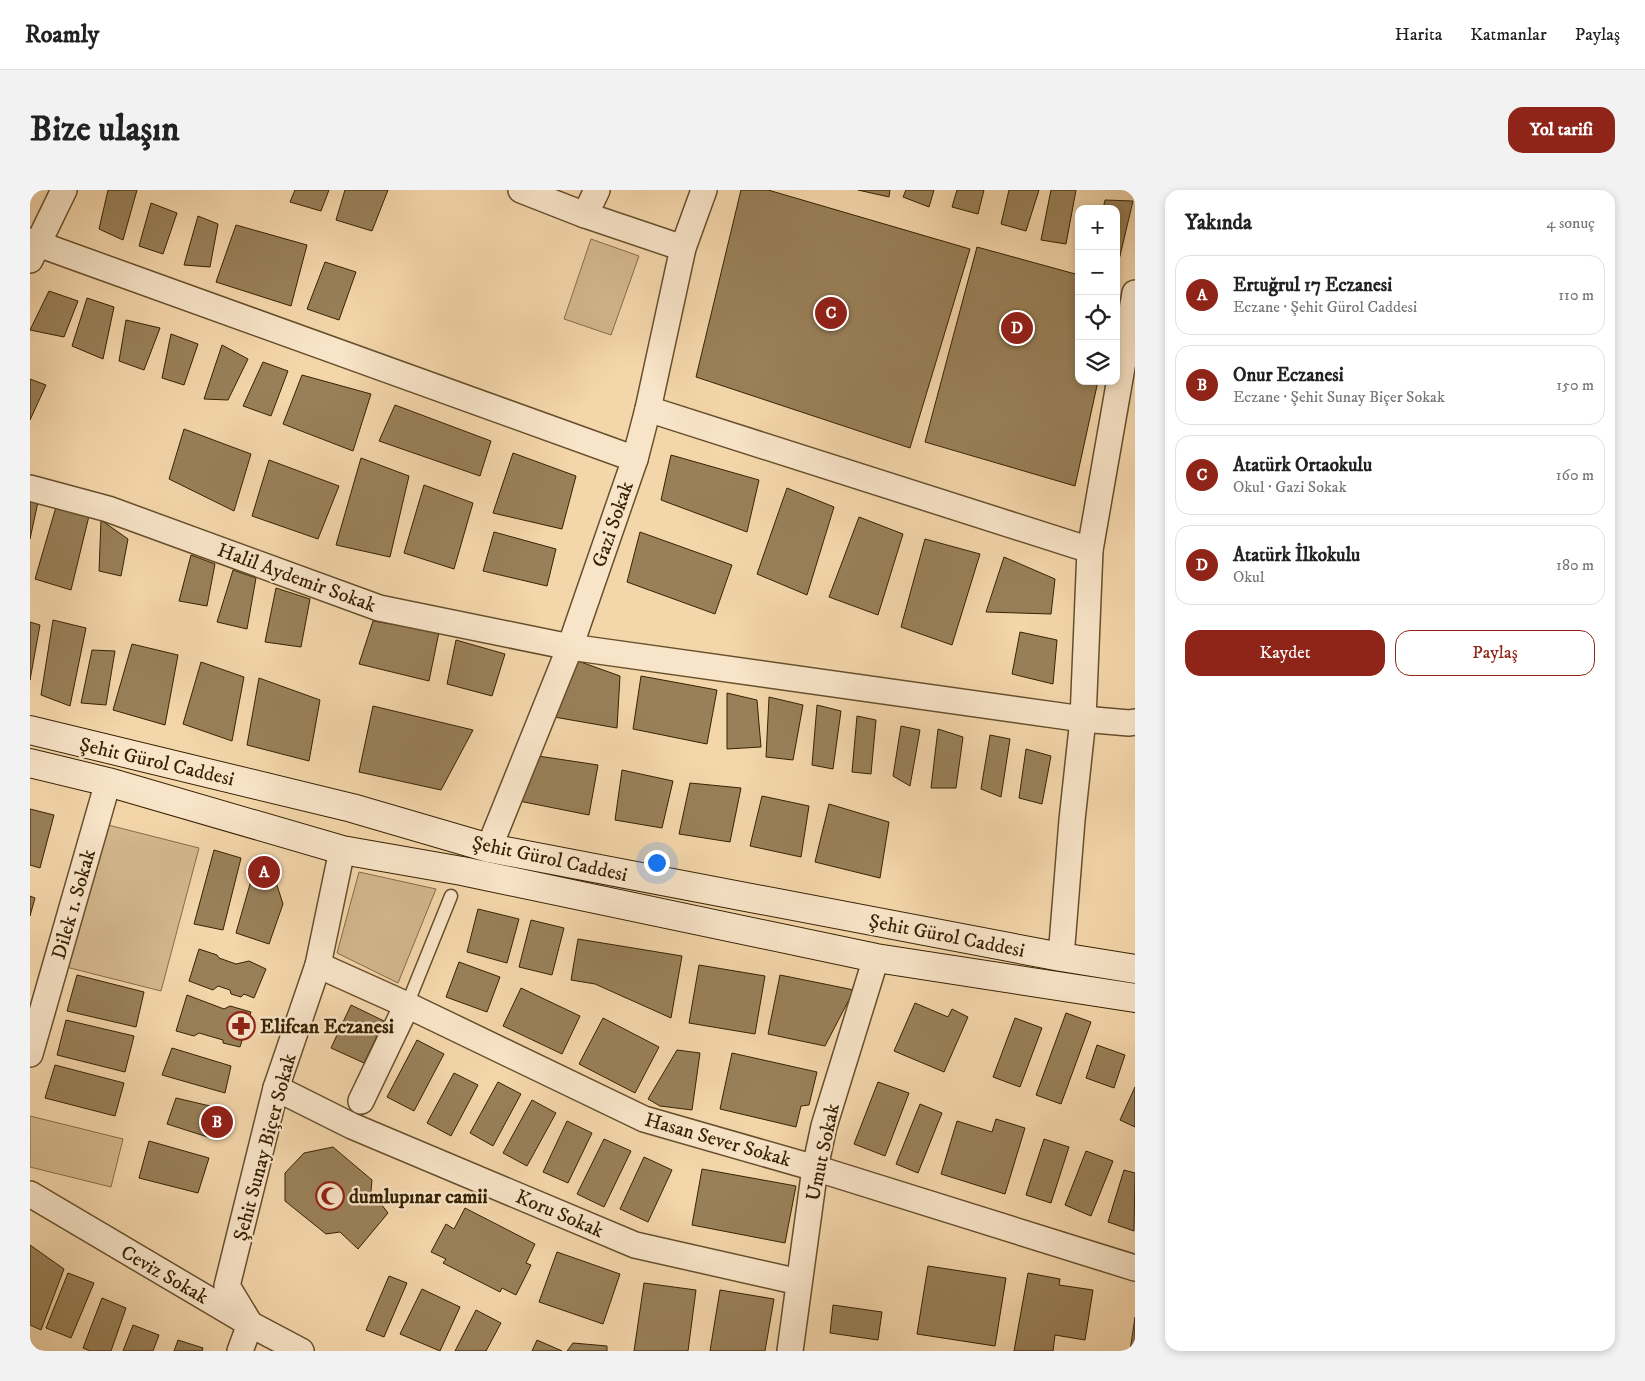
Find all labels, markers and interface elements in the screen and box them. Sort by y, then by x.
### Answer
text: Roamly [25,20,99,50]
text: Harita [1395,24,1442,46]
text: Katmanlar [1470,24,1547,46]
text: Paylaş [1575,24,1620,46]
button: Yol tarifi [1508,107,1615,153]
text: Bize ulaşın [30,108,180,152]
map controls [1075,205,1120,385]
button: + [1075,205,1120,250]
text: Yakında [1185,210,1252,236]
text: 4 sonuç [1546,213,1595,233]
button: − [1075,250,1120,295]
text: Ertuğrul 17 Eczanesi [1233,274,1392,297]
text: A [1197,285,1207,305]
text: 110 m [1558,285,1594,305]
pin: C [815,294,847,332]
button: locate [1075,295,1120,340]
text: Eczane · Şehit Gürol Caddesi [1233,297,1417,317]
pin: D [1001,309,1033,347]
button: layers [1075,340,1120,385]
text: Onur Eczanesi [1233,364,1344,387]
text: B [1197,375,1207,395]
text: 150 m [1556,375,1594,395]
text: Eczane · Şehit Sunay Biçer Sokak [1233,387,1445,407]
text: Atatürk Ortaokulu [1233,454,1372,477]
text: C [1197,465,1207,485]
text: 160 m [1556,465,1594,485]
text: Okul · Gazi Sokak [1233,477,1347,497]
street label: Gazi Sokak [587,478,640,571]
street label: Halil Aydemir Sokak [214,538,379,619]
text: Atatürk İlkokulu [1233,544,1360,567]
text: D [1196,555,1208,575]
text: 180 m [1556,555,1594,575]
text: Okul [1233,567,1265,587]
button: Kaydet [1185,630,1385,676]
button: Paylaş [1395,630,1595,676]
street label: Şehit Gürol Caddesi [77,733,236,792]
street label: Şehit Gürol Caddesi [470,831,630,888]
street label: Dilek 1. Sokak [47,846,102,962]
your location [644,850,670,876]
pin: A [248,853,280,891]
street label: Şehit Gürol Caddesi [867,909,1027,964]
pharmacy icon: Elifcan Eczanesi [226,1011,256,1041]
place label: Elifcan Eczanesi [260,1015,394,1040]
street label: Şehit Sunay Biçer Sokak [228,1051,302,1244]
street label: Umut Sokak [801,1101,846,1203]
pin: B [201,1103,233,1141]
street label: Hasan Sever Sokak [641,1108,794,1173]
mosque icon: dumlupınar camii [315,1181,345,1211]
place label: dumlupınar camii [349,1185,488,1210]
street label: Koru Sokak [512,1185,607,1244]
street label: Ceviz Sokak [116,1240,213,1310]

